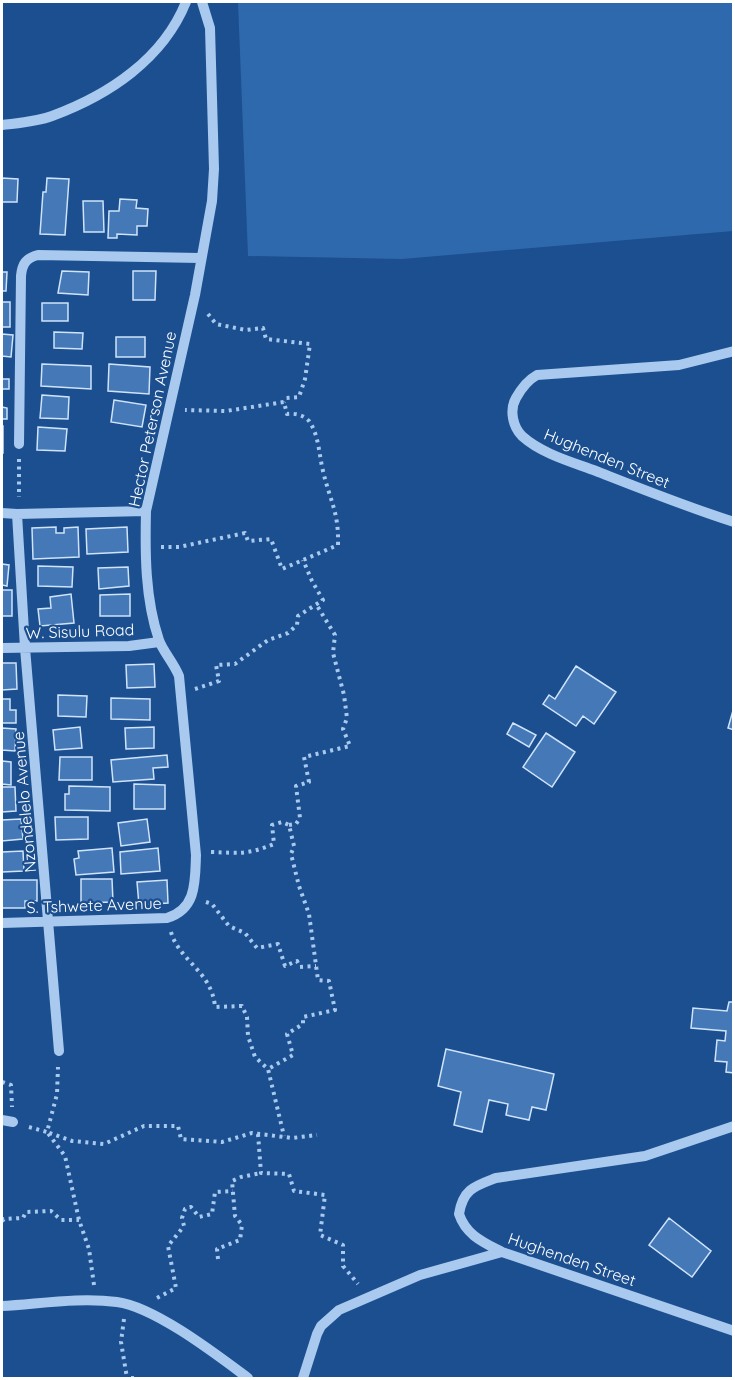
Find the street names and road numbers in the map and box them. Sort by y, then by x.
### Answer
street label: Hector Peterson Avenue [124,329,180,509]
street label: Hughenden Street [541,424,673,492]
street label: W. Sisulu Road [25,619,135,643]
street label: Nzondelelo Avenue [8,731,40,873]
street label: S. Tshwete Avenue [26,893,162,917]
street label: Hughenden Street [505,1228,639,1290]

